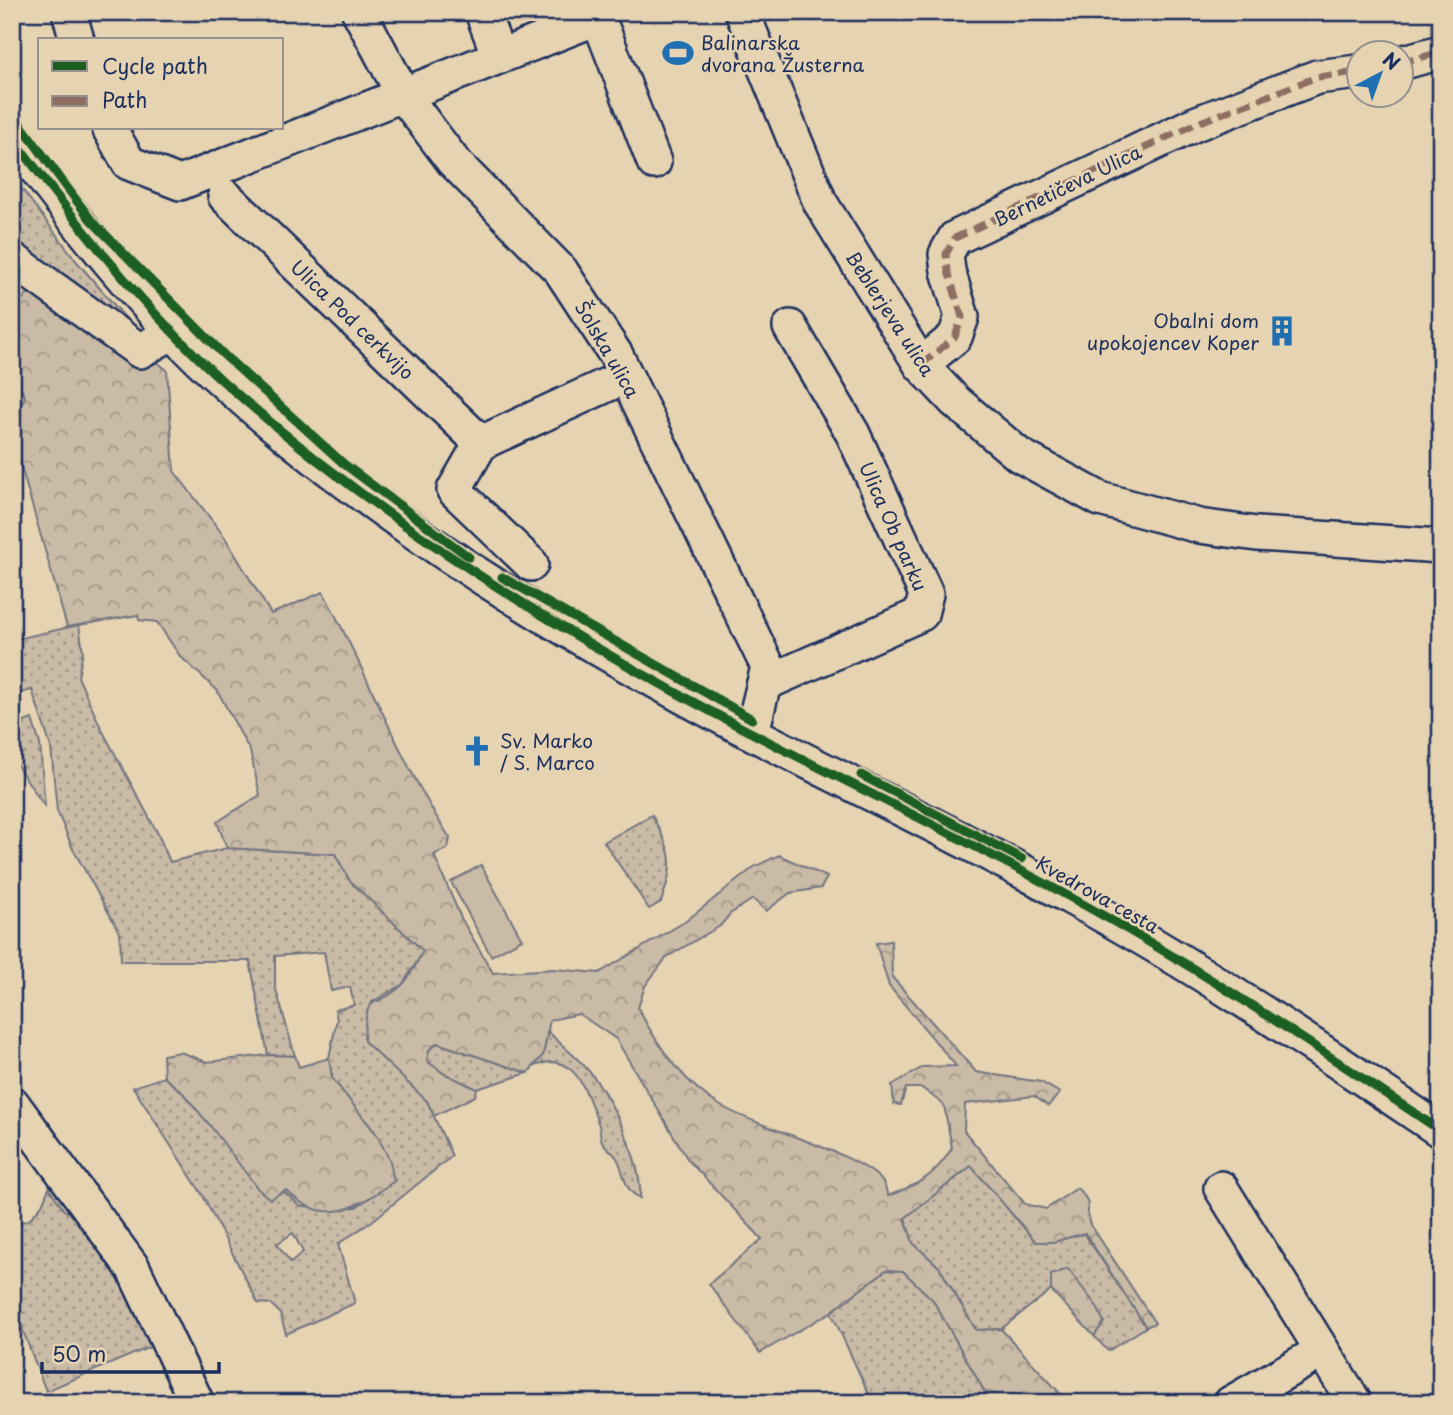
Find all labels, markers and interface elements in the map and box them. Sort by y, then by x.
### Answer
place label: Balinarska dvorana Žusterna [701,28,865,78]
sports icon: Balinarska dvorana Žusterna [661,36,695,70]
legend [38,38,284,130]
north arrow [1344,38,1414,108]
text: N [1377,45,1407,76]
text: Cycle path [102,49,208,81]
text: Path [102,83,147,115]
street label: Bernetičeva Ulica [988,137,1146,233]
street label: Beblerjeva ulica [840,245,942,381]
street label: Ulica Pod cerkvijo [285,253,421,385]
street label: Šolska ulica [569,295,647,403]
place label: Obalni dom upokojencev Koper [1087,306,1259,356]
building icon: Obalni dom upokojencev Koper [1265,314,1299,348]
street label: Ulica Ob parku [853,457,935,595]
place label: Sv. Marko / S. Marco [500,726,595,776]
church icon: Sv. Marko / S. Marco [460,734,494,768]
street label: Kvedrova cesta [1031,849,1165,940]
scale bar [42,1331,219,1375]
text: 50 m [52,1337,106,1369]

